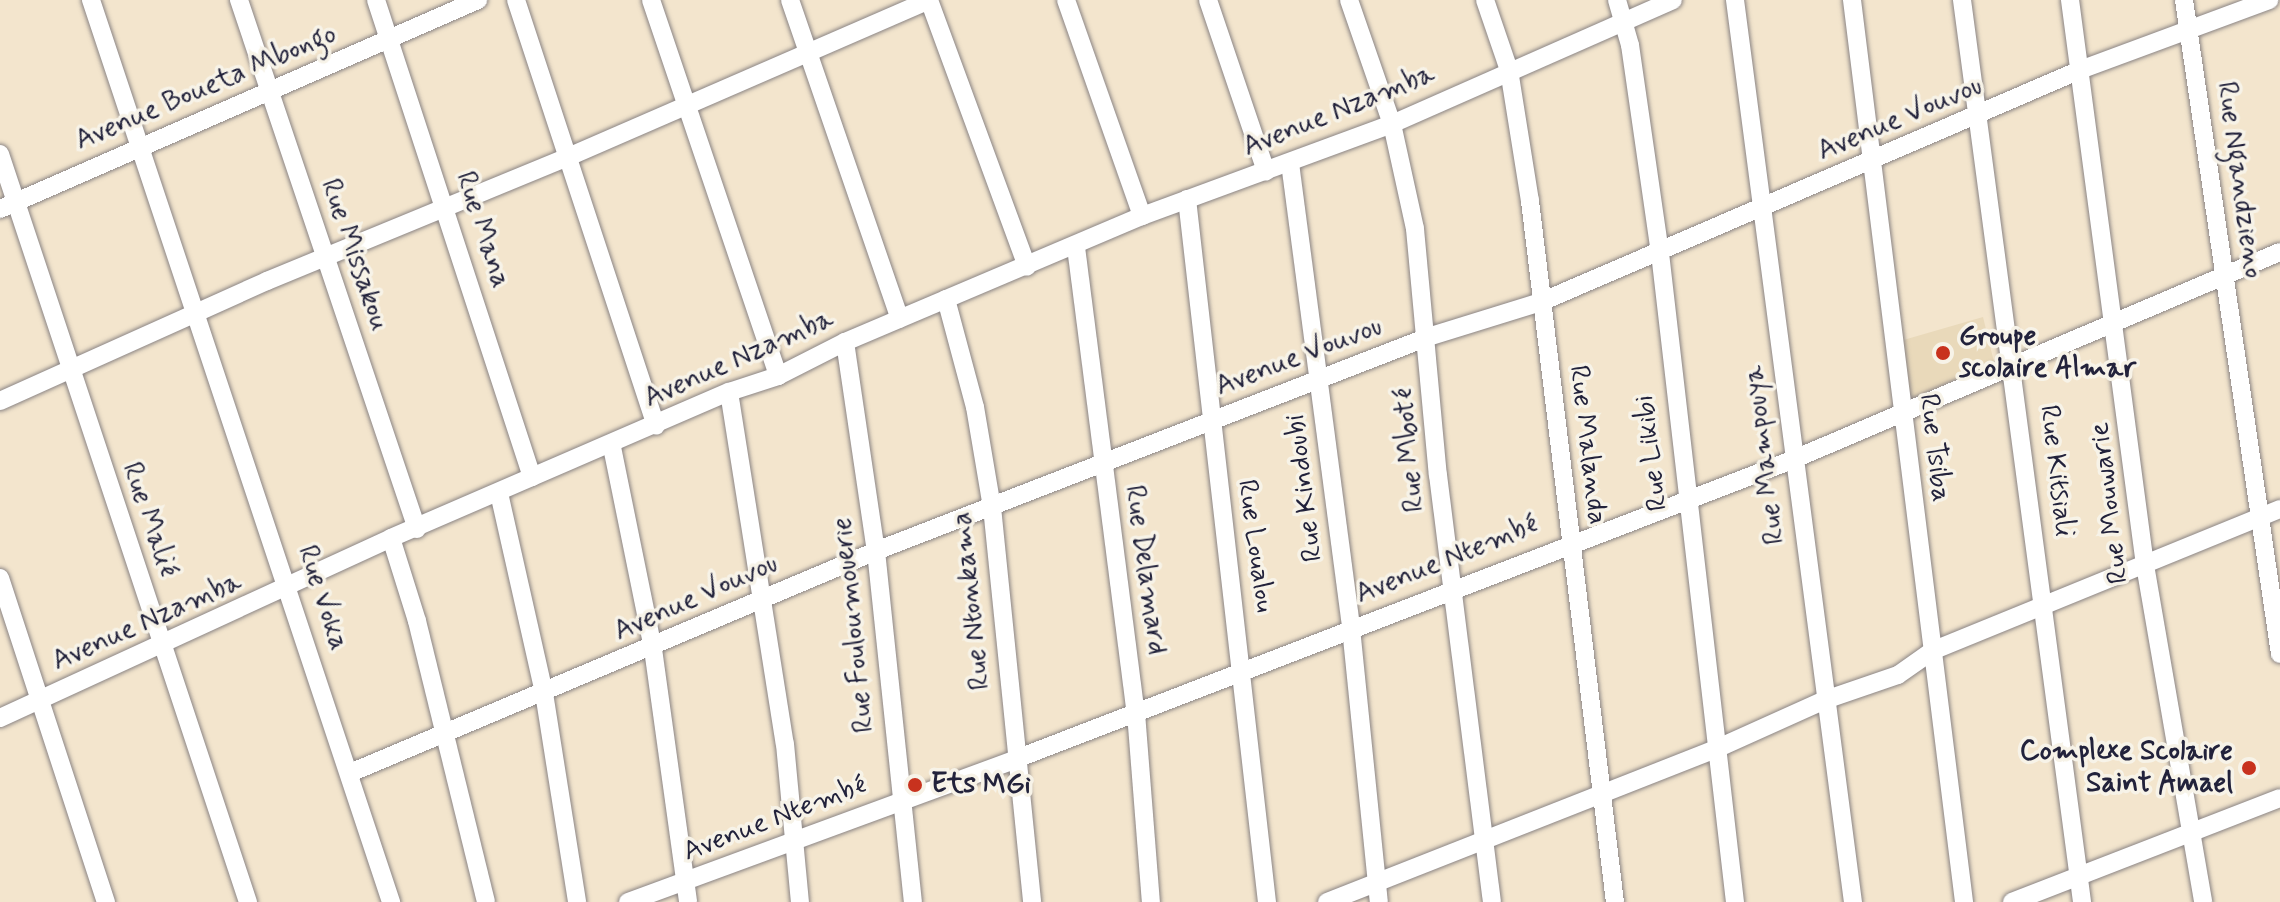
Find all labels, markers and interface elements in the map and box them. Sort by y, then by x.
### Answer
street label: Avenue Boueta Mbongo [69,17,343,159]
street label: Avenue Nzamba [1239,58,1439,164]
street label: Avenue Vouvou [1815,70,1985,168]
street label: Rue Ngandzieno [2209,80,2269,280]
street label: Rue Mana [448,169,516,291]
street label: Rue Missakou [313,177,395,333]
street label: Avenue Nzamba [640,303,838,415]
street label: Avenue Vouvou [1213,311,1385,403]
place label: Groupe scolaire Almar [1959,320,2134,386]
marker: Groupe scolaire Almar [1934,344,1952,362]
street label: Rue Mampouya [1737,363,1793,547]
street label: Rue Malanda [1561,364,1613,526]
street label: Rue Mboté [1388,386,1432,514]
street label: Rue Tsiba [1911,392,1957,504]
street label: Rue Likibi [1628,393,1676,513]
street label: Rue Kitsiali [2031,402,2081,540]
street label: Rue Kindoubi [1279,410,1331,566]
street label: Rue Mouwarie [2083,420,2137,586]
street label: Rue Malié [114,459,184,581]
street label: Rue Loualou [1229,478,1281,614]
street label: Rue Delamard [1116,482,1174,658]
street label: Rue Ntonkama [946,508,998,694]
street label: Avenue Ntembé [1350,508,1544,612]
street label: Rue Fouloumouerie [826,515,882,735]
street label: Rue Voka [289,542,355,654]
street label: Avenue Vouvou [611,548,781,648]
street label: Avenue Nzamba [48,566,246,678]
place label: Complexe Scolaire Saint Amael [2021,735,2233,801]
marker: Complexe Scolaire Saint Amael [2240,759,2258,777]
street label: Avenue Ntembé [678,768,872,870]
place label: Ets MGi [931,768,1033,802]
marker: Ets MGi [906,776,924,794]

